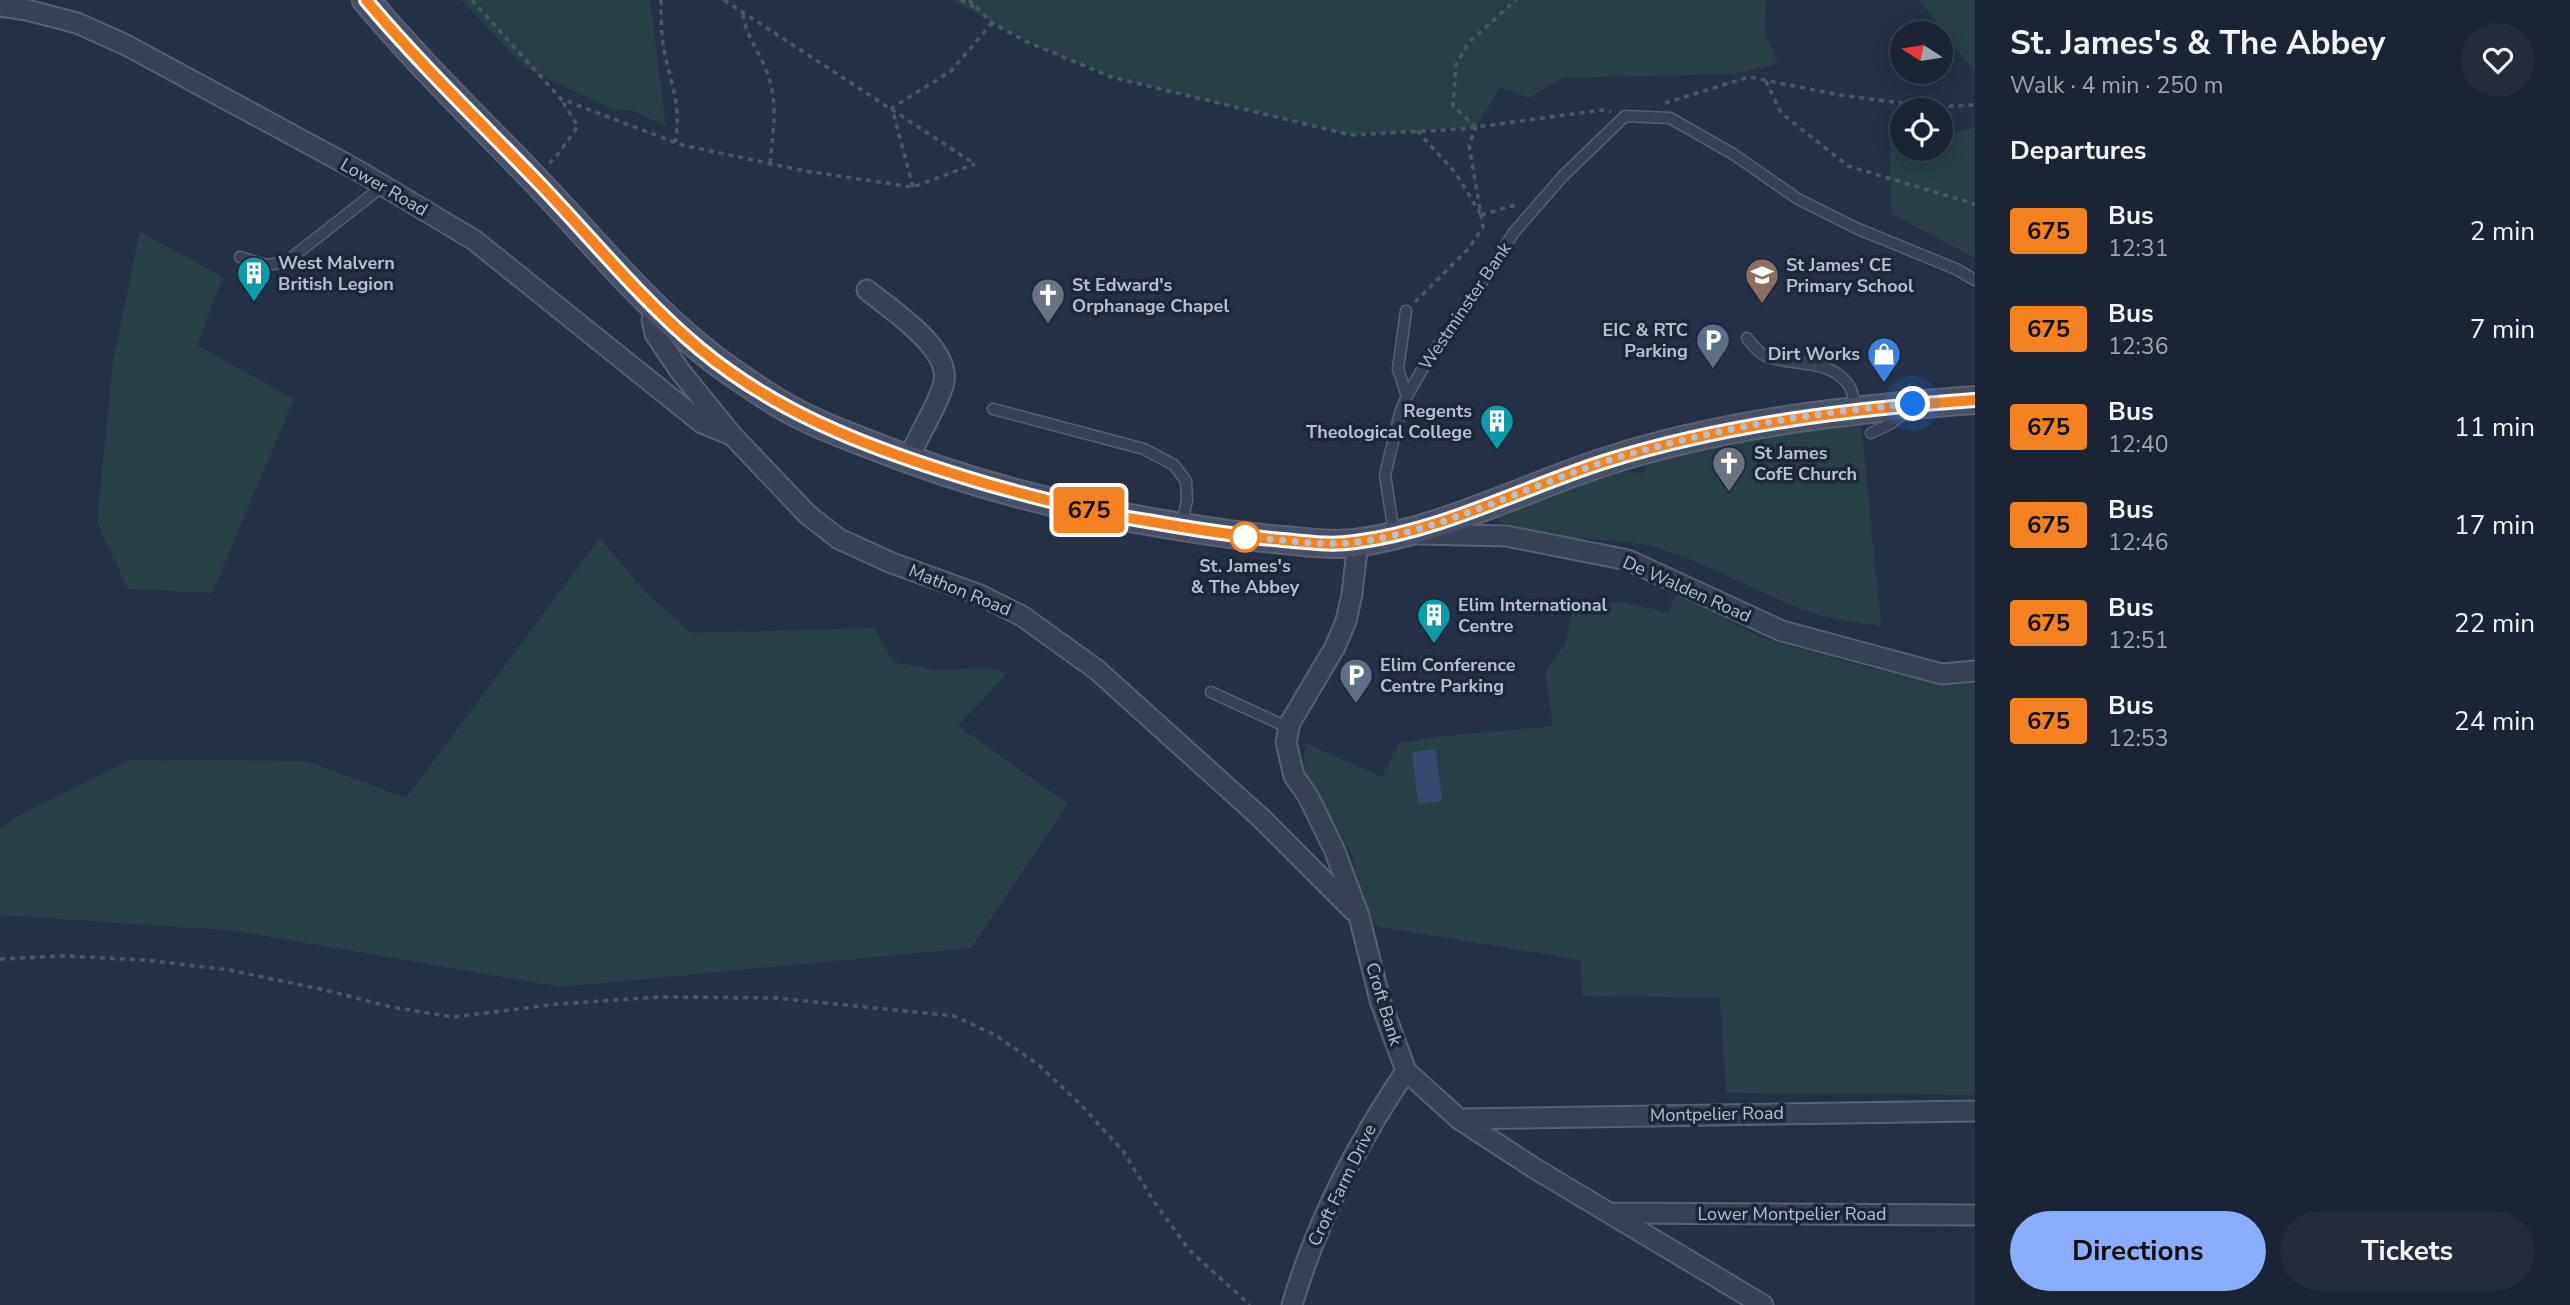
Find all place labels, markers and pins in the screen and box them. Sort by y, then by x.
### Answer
place label: West Malvern British Legion [278,251,395,296]
place label: St James' CE Primary School [1786,253,1914,298]
building icon: West Malvern British Legion [235,254,273,303]
school or university icon: St James' CE Primary School [1743,256,1781,305]
place label: St Edward's Orphanage Chapel [1072,273,1229,318]
church icon: St Edward's Orphanage Chapel [1029,276,1067,325]
place label: EIC & RTC Parking [1603,318,1688,363]
parking icon: EIC & RTC Parking [1694,321,1732,370]
shop icon: Dirt Works [1865,335,1903,384]
place label: Dirt Works [1768,342,1860,366]
place label: Regents Theological College [1306,399,1472,444]
building icon: Regents Theological College [1478,402,1516,451]
place label: St James CofE Church [1754,441,1857,486]
church icon: St James CofE Church [1710,444,1748,493]
marker: St. James's & The Abbey [1230,522,1260,552]
place label: St. James's & The Abbey [1191,554,1300,599]
place label: Elim International Centre [1458,593,1608,638]
building icon: Elim International Centre [1415,596,1453,645]
place label: Elim Conference Centre Parking [1380,653,1516,698]
parking icon: Elim Conference Centre Parking [1337,656,1375,705]

